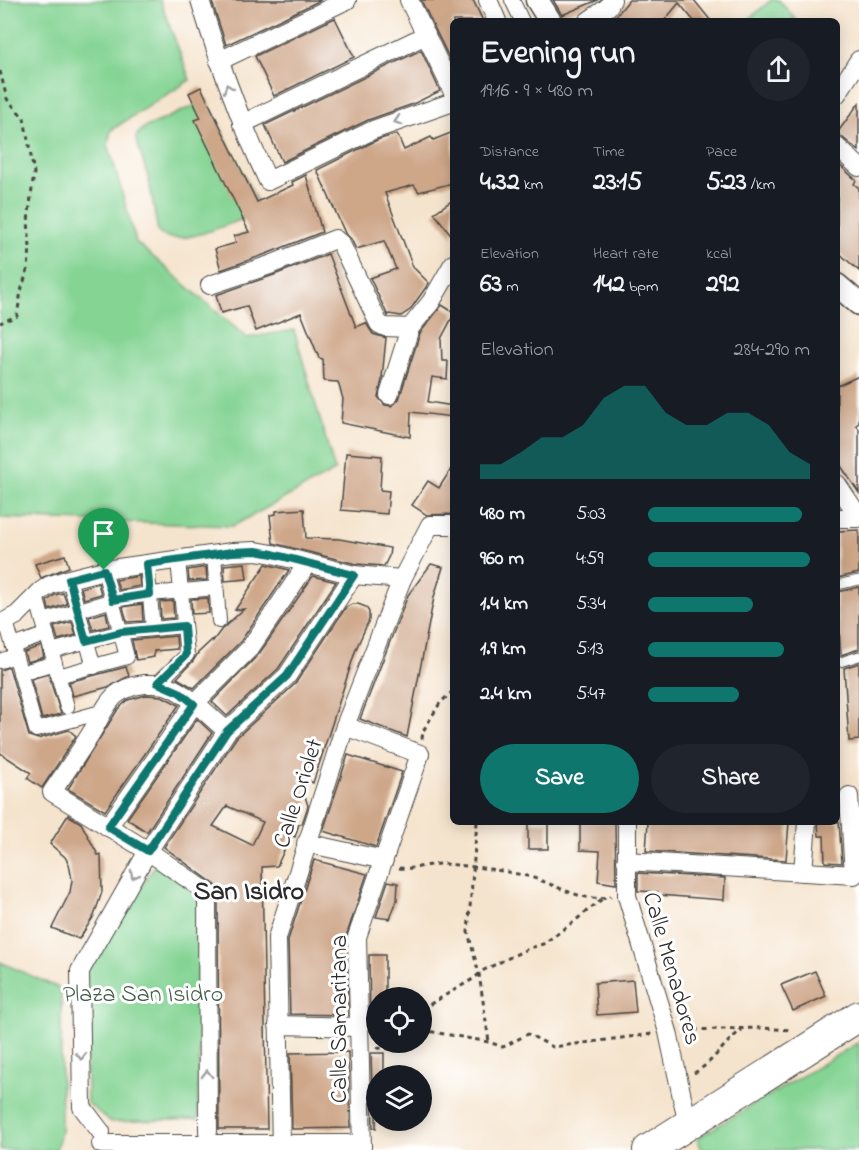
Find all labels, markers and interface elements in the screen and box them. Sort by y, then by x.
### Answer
text: Evening run [480,30,635,78]
button: share [747,38,810,101]
text: 19:16 · 9 × 480 m [480,77,593,106]
one-way arrow [223,84,236,94]
one-way arrow [393,114,404,127]
text: Distance [480,140,539,164]
text: Time [593,140,625,164]
text: Pace [706,140,737,164]
text: 4.32 [480,164,520,202]
text: 23:15 [593,164,642,202]
text: 5:23 [706,164,747,202]
text: km [520,173,543,197]
text: /km [747,173,775,197]
text: Elevation [480,242,539,266]
text: Heart rate [593,242,659,266]
text: kcal [706,242,731,266]
text: 63 [480,266,502,304]
text: 142 [593,266,625,304]
text: 292 [706,266,740,304]
text: m [502,275,519,299]
text: bpm [625,275,658,299]
text: Elevation [480,336,554,365]
text: 284–290 m [733,336,810,365]
text: 480 m [480,500,525,529]
text: 5:03 [576,500,606,529]
pin [78,508,129,570]
icon: arrive [87,517,120,550]
text: 960 m [480,545,524,574]
text: 4:59 [576,545,603,574]
text: 1.4 km [480,590,528,619]
text: 5:34 [576,590,606,619]
text: 1.9 km [480,635,526,664]
text: 5:13 [576,635,604,664]
text: 2.4 km [480,680,532,709]
text: 5:47 [576,680,606,709]
street label: Calle Oriolet [265,735,333,853]
button: Save [480,744,639,813]
button: Share [651,744,810,813]
one-way arrow [130,869,142,879]
district label: San Isidro [194,874,304,912]
street label: Calle Menadores [632,888,709,1049]
street label: Calle Samaritana [323,935,358,1103]
park label: Plaza San Isidro [63,978,223,1013]
map controls [366,987,432,1131]
button: locate [366,987,432,1053]
one-way arrow [75,1051,87,1060]
button: layers [366,1065,432,1131]
one-way arrow [201,1069,213,1078]

